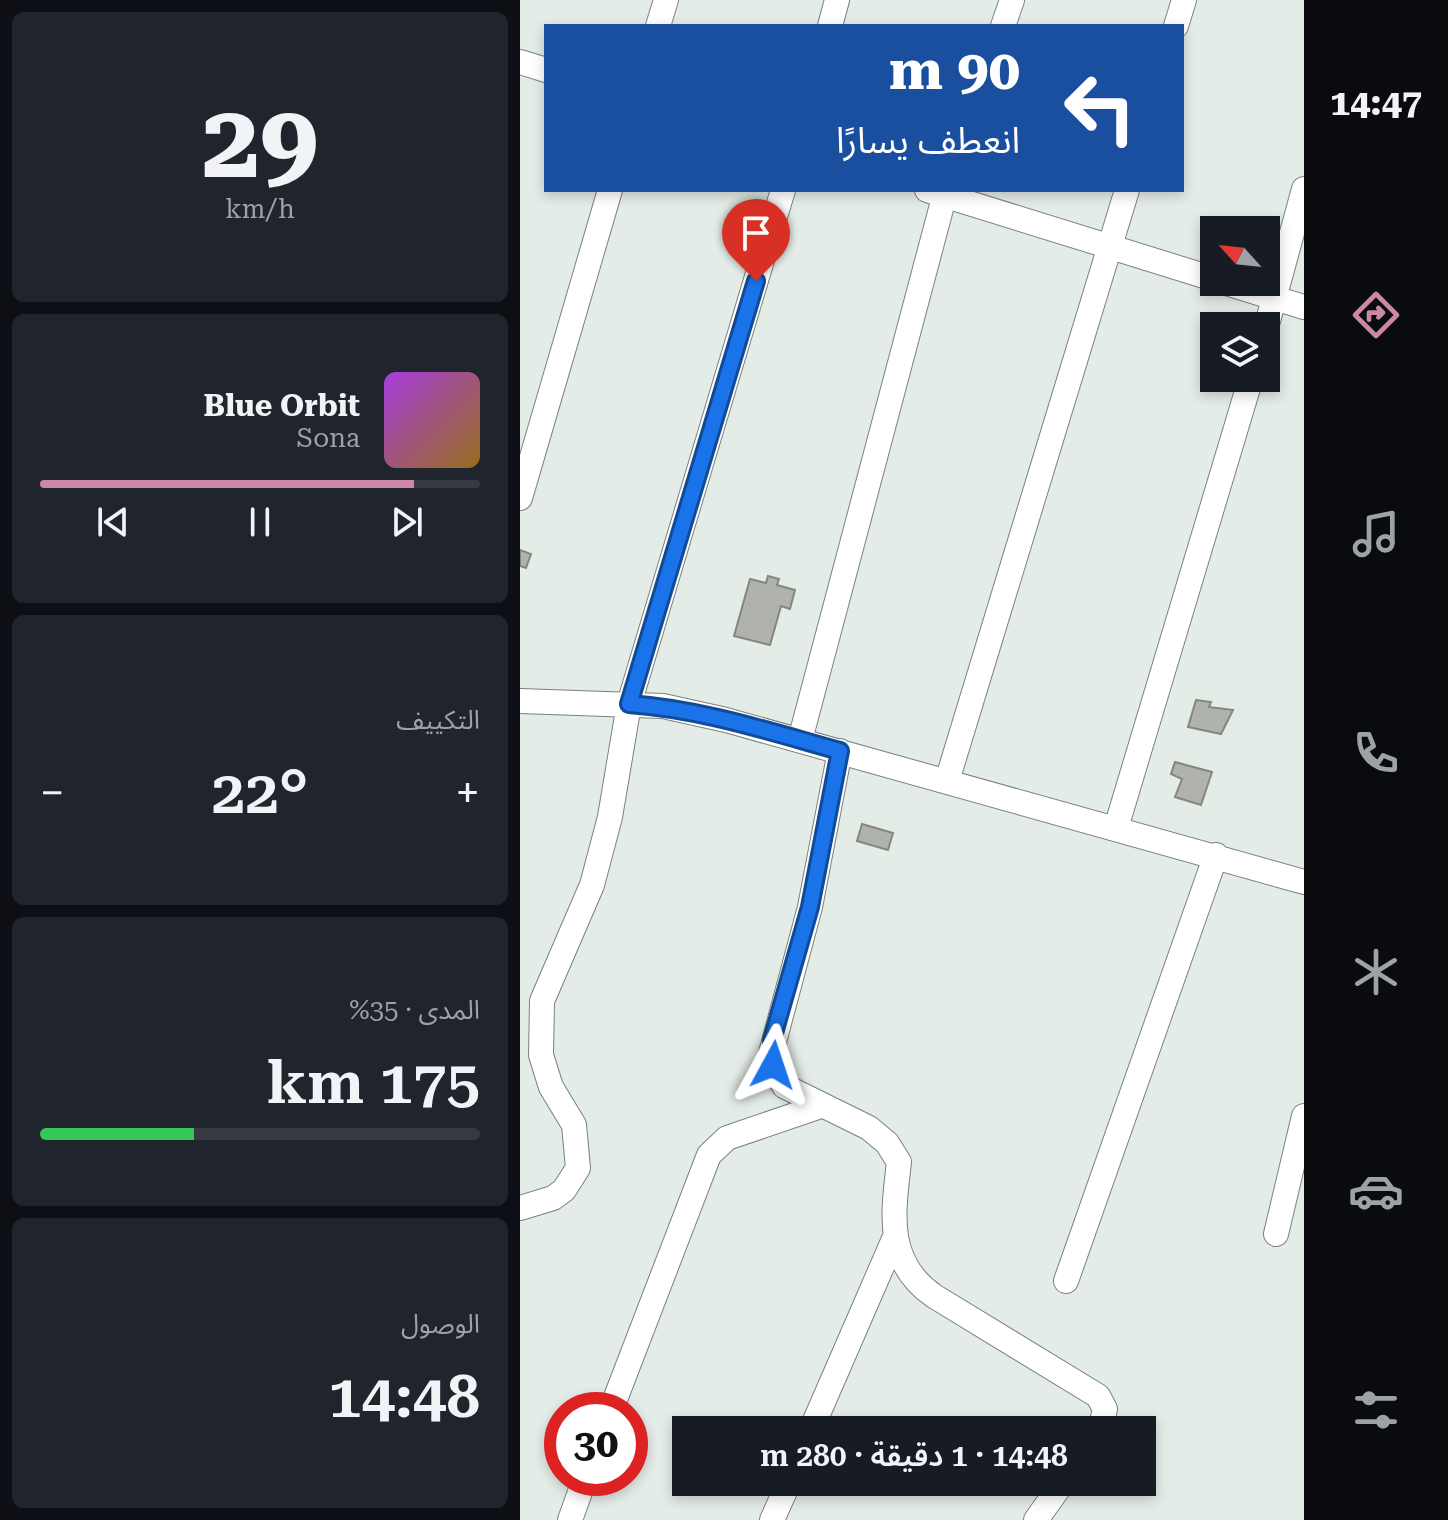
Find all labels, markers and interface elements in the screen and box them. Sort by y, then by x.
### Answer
text: 90 m [889,37,1020,103]
icon: left [1048,56,1152,160]
text: 29 [202,81,318,202]
text: 14:47 [1330,82,1422,124]
text: انعطف يسارًا [836,120,1020,162]
text: km/h [225,194,295,224]
pin [722,199,790,281]
icon: arrive [734,211,778,255]
north arrow [1200,216,1280,296]
map controls [1200,216,1280,392]
icon: directions [1348,287,1404,343]
button: layers [1200,312,1280,392]
text: Blue Orbit [204,388,360,423]
text: Sona [297,423,360,453]
icon: previous [91,500,135,544]
icon: pause [238,500,282,544]
icon: next [385,500,429,544]
icon: music [1348,506,1404,562]
text: التكييف [396,705,480,735]
icon: phone [1348,725,1404,781]
text: 22° [212,757,308,828]
text: − [40,767,65,819]
text: + [455,767,480,819]
icon: climate [1348,944,1404,1000]
text: المدى · 35% [349,995,480,1025]
position arrow [731,1023,815,1107]
text: 175 km [267,1047,480,1118]
icon: car [1348,1163,1404,1219]
text: الوصول [401,1309,480,1339]
text: 14:48 [328,1361,480,1432]
icon: filters [1348,1382,1404,1438]
speed limit sign: 30 [544,1392,648,1496]
text: 14:48 · 1 دقيقة · 280 m [760,1438,1068,1473]

